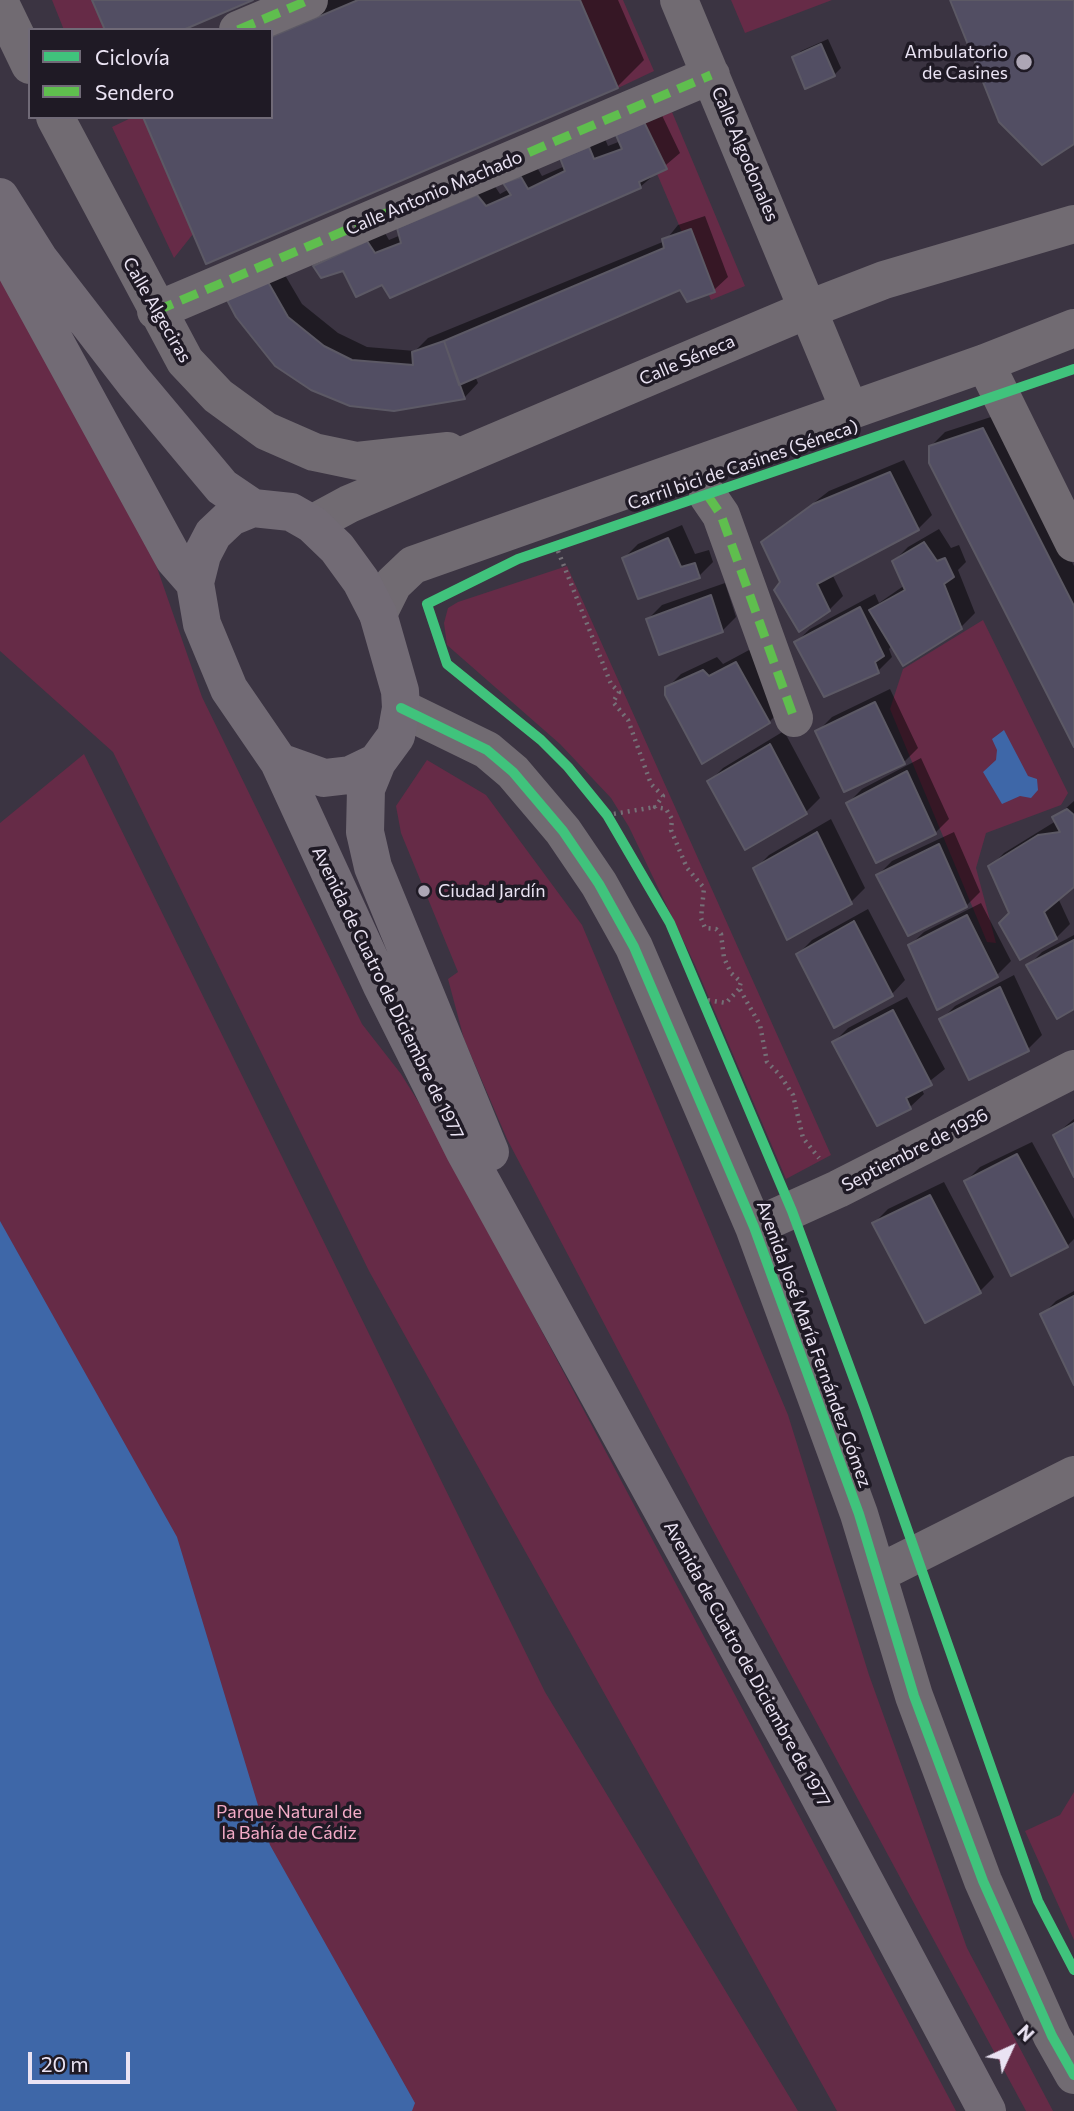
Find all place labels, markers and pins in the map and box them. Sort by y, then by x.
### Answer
place label: Ambulatorio de Casines [905,41,1008,84]
marker: Ambulatorio de Casines [1014,52,1034,72]
place label: Ciudad Jardín [438,880,546,902]
marker: Ciudad Jardín [416,883,432,899]

